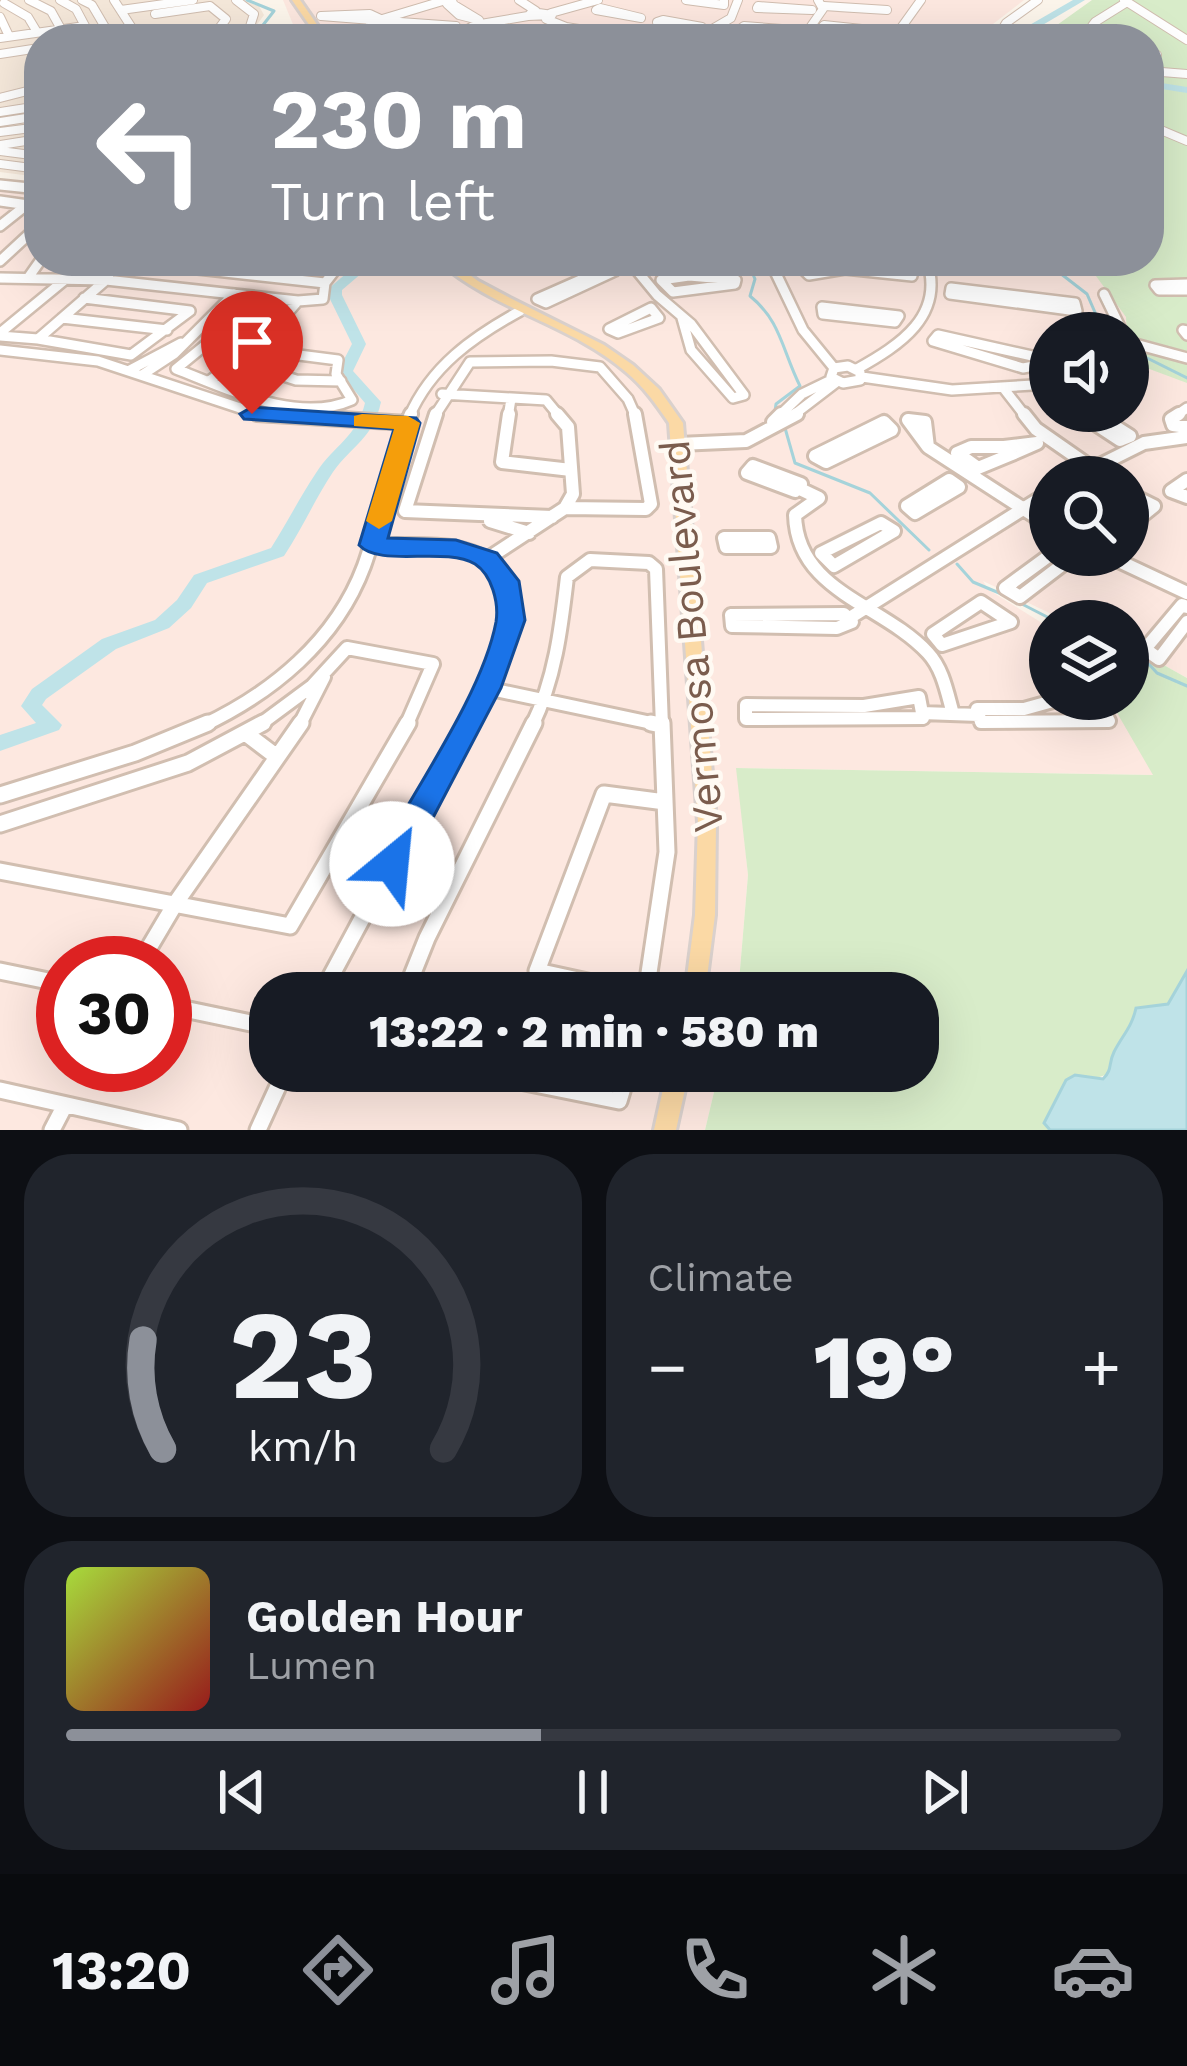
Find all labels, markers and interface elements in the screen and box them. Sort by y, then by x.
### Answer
text: 230 m [270,70,527,168]
icon: left [72,72,228,228]
text: Turn left [270,170,495,233]
pin [201,291,303,414]
icon: arrive [219,309,285,375]
map controls [1029,312,1149,720]
button: sound [1029,312,1149,432]
street label: Vermosa Boulevard [650,438,733,834]
button: search [1029,456,1149,576]
button: layers [1029,600,1149,720]
position arrow [329,801,455,927]
speed limit sign: 30 [36,936,192,1092]
text: 13:22 · 2 min · 580 m [369,1005,819,1058]
text: Climate [648,1255,794,1300]
text: 23 [229,1282,377,1428]
text: 19° [814,1314,955,1420]
text: − [648,1329,687,1406]
text: + [1081,1329,1121,1406]
text: km/h [247,1420,358,1470]
text: Golden Hour [246,1590,523,1643]
text: Lumen [246,1643,377,1688]
icon: previous [209,1759,275,1825]
icon: pause [560,1759,626,1825]
icon: next [912,1759,978,1825]
icon: directions [296,1928,380,2012]
icon: music [484,1928,568,2012]
icon: phone [673,1928,757,2012]
icon: climate [862,1928,946,2012]
icon: car [1051,1928,1135,2012]
text: 13:20 [52,1939,191,2002]

